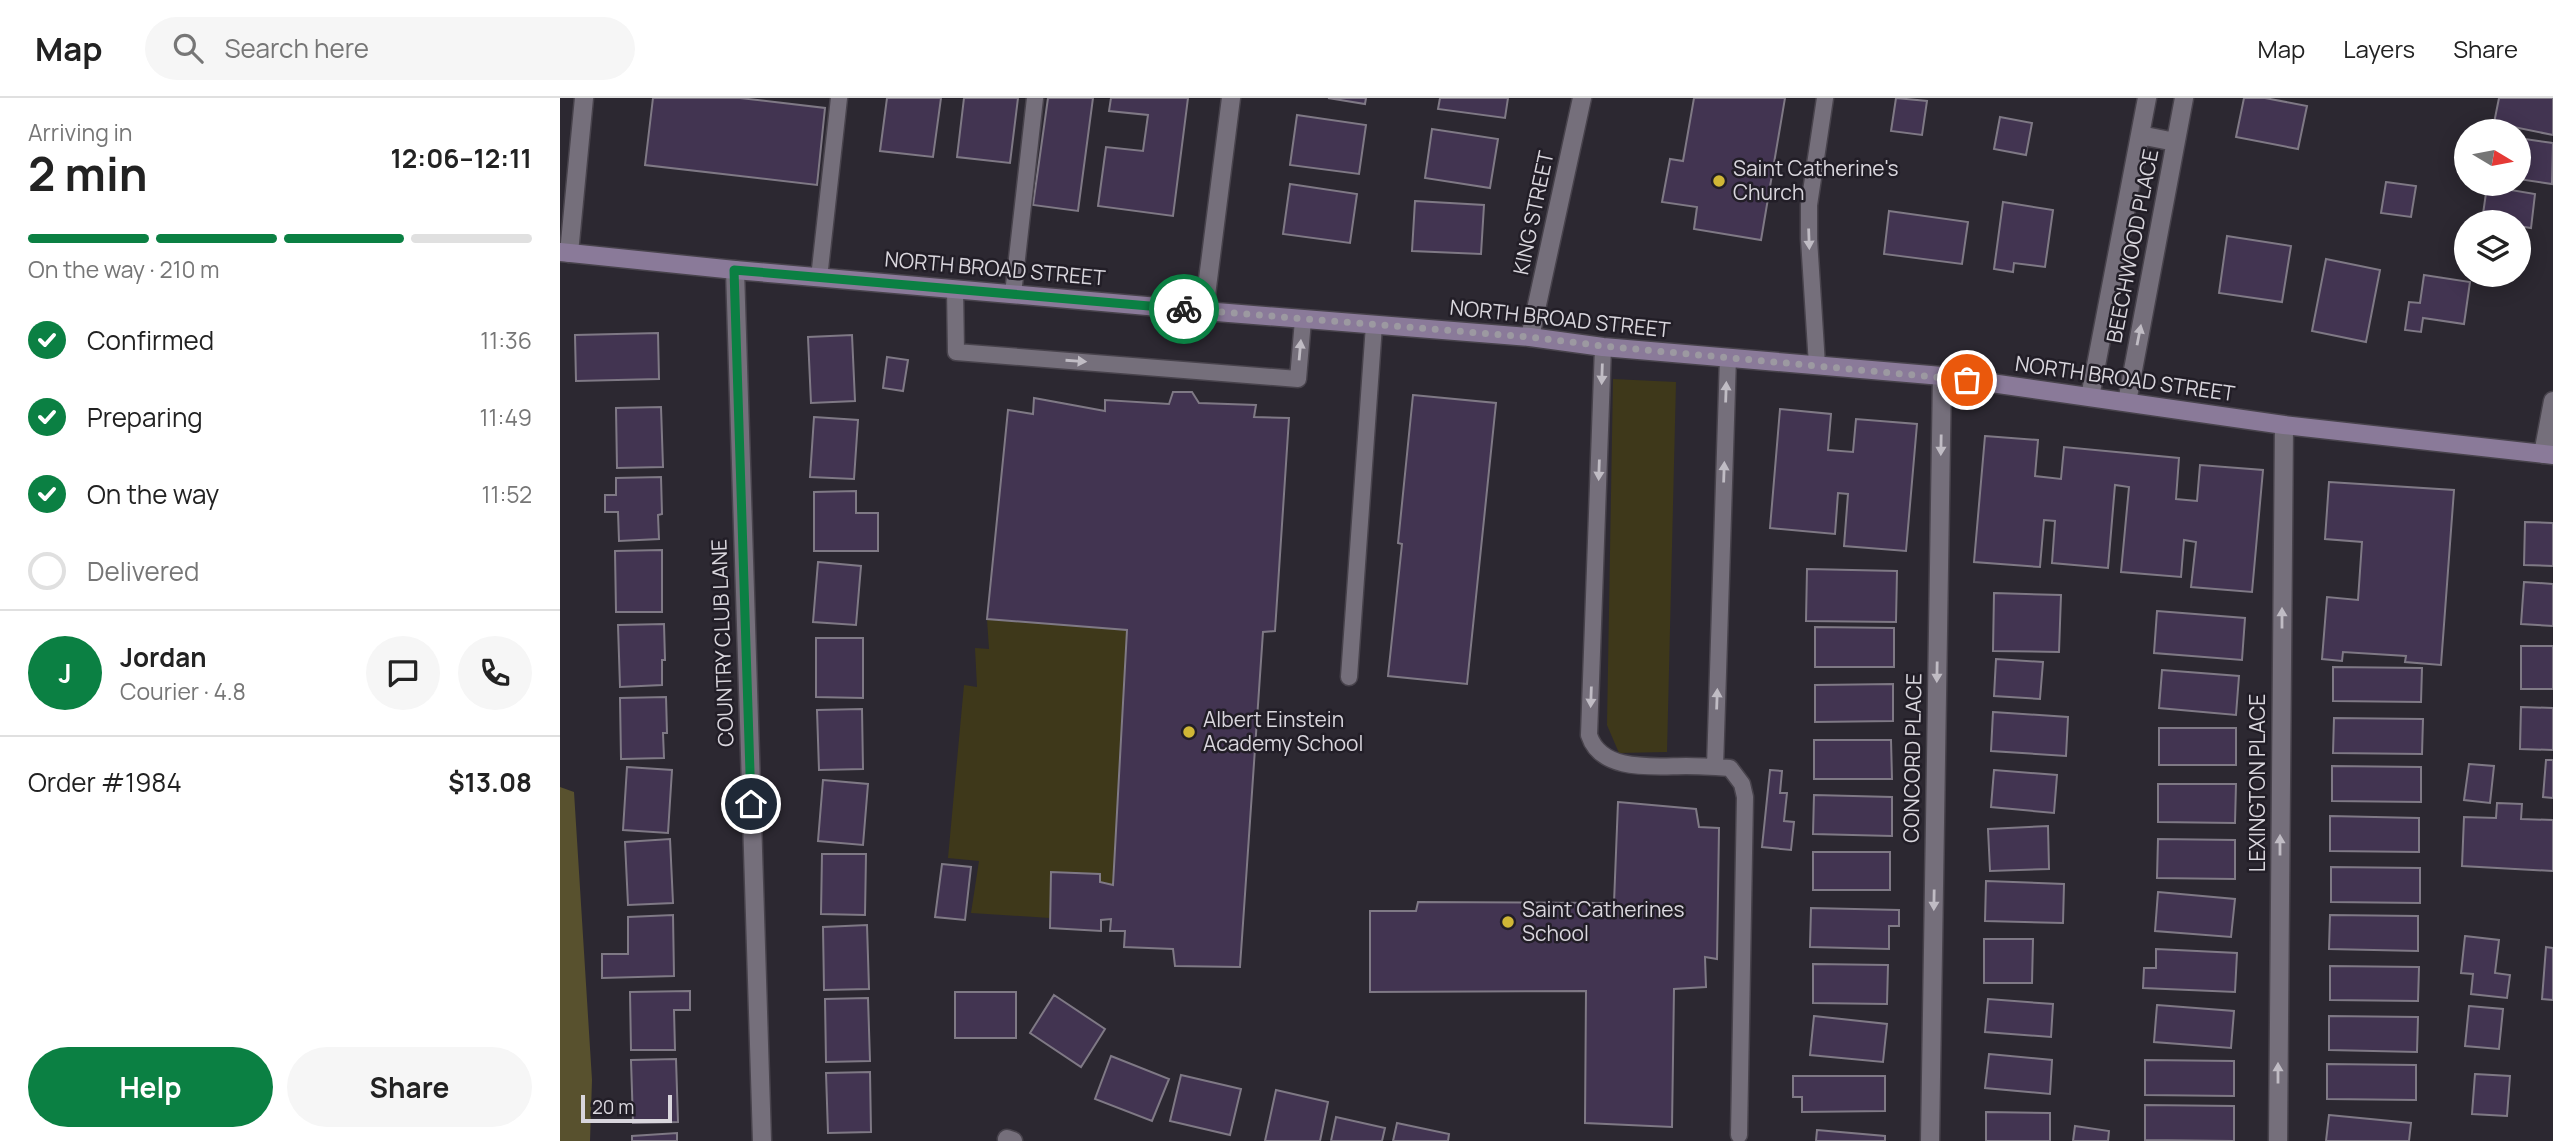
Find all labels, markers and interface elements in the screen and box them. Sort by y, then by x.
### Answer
search box [145,17,635,80]
text: Map [35,26,103,71]
icon: search [169,29,207,67]
text: Search here [225,30,369,66]
text: Map [2258,32,2305,65]
text: Layers [2343,32,2415,65]
text: Share [2453,32,2518,65]
text: Arriving in [28,116,133,148]
north arrow [2454,119,2530,196]
map controls [2454,119,2531,287]
text: 12:06–12:11 [390,140,532,176]
text: 2 min [28,142,148,205]
street label: BEECHWOOD PLACE [2099,147,2165,345]
street label: KING STREET [1506,148,1560,277]
place label: Saint Catherine's Church [1733,154,1898,206]
marker: Saint Catherine's Church [1711,173,1727,189]
button: layers [2454,210,2531,287]
one-way arrow [1804,228,1815,250]
street label: NORTH BROAD STREET [883,244,1107,292]
text: On the way · 210 m [28,253,220,285]
courier [1149,274,1219,344]
icon: bike [1165,290,1203,328]
street label: NORTH BROAD STREET [1448,293,1672,344]
icon: check [28,321,66,359]
text: Confirmed [87,322,214,358]
text: 11:36 [480,324,532,356]
one-way arrow [2134,324,2145,346]
one-way arrow [1295,339,1306,361]
street label: NORTH BROAD STREET [2013,349,2237,407]
pin [1937,350,1997,410]
one-way arrow [1065,356,1087,367]
icon: bag [1948,361,1986,399]
one-way arrow [1597,363,1608,385]
one-way arrow [1721,381,1732,403]
icon: check [28,398,66,436]
text: Preparing [87,399,203,435]
text: 11:49 [480,401,532,433]
one-way arrow [1935,434,1947,456]
one-way arrow [1593,459,1604,481]
one-way arrow [1718,461,1729,483]
icon: check [28,475,66,513]
text: On the way [87,476,219,512]
text: 11:52 [481,478,532,510]
street label: COUNTRY CLUB LANE [704,539,740,747]
text: Delivered [87,553,199,589]
one-way arrow [2276,607,2288,629]
button: chat [366,636,440,710]
button: phone [458,636,532,710]
text: Jordan [120,639,206,675]
text: J [58,655,72,691]
one-way arrow [1932,661,1943,683]
street label: CONCORD PLACE [1897,673,1927,843]
text: Courier · 4.8 [120,675,246,707]
one-way arrow [1585,686,1596,708]
one-way arrow [1712,688,1723,710]
street label: LEXINGTON PLACE [2243,694,2271,872]
place label: Albert Einstein Academy School [1203,705,1363,757]
marker: Albert Einstein Academy School [1181,724,1197,740]
text: Order #1984 [28,764,182,800]
text: $13.08 [448,764,532,800]
pin [721,774,781,834]
icon: home [732,785,770,823]
one-way arrow [2274,834,2286,856]
one-way arrow [1928,889,1940,911]
place label: Saint Catherines School [1522,895,1685,947]
marker: Saint Catherines School [1500,914,1516,930]
button: Help [28,1047,273,1127]
button: Share [287,1047,532,1127]
one-way arrow [2272,1062,2284,1084]
scale bar [581,1092,672,1124]
text: 20 m [592,1094,634,1120]

